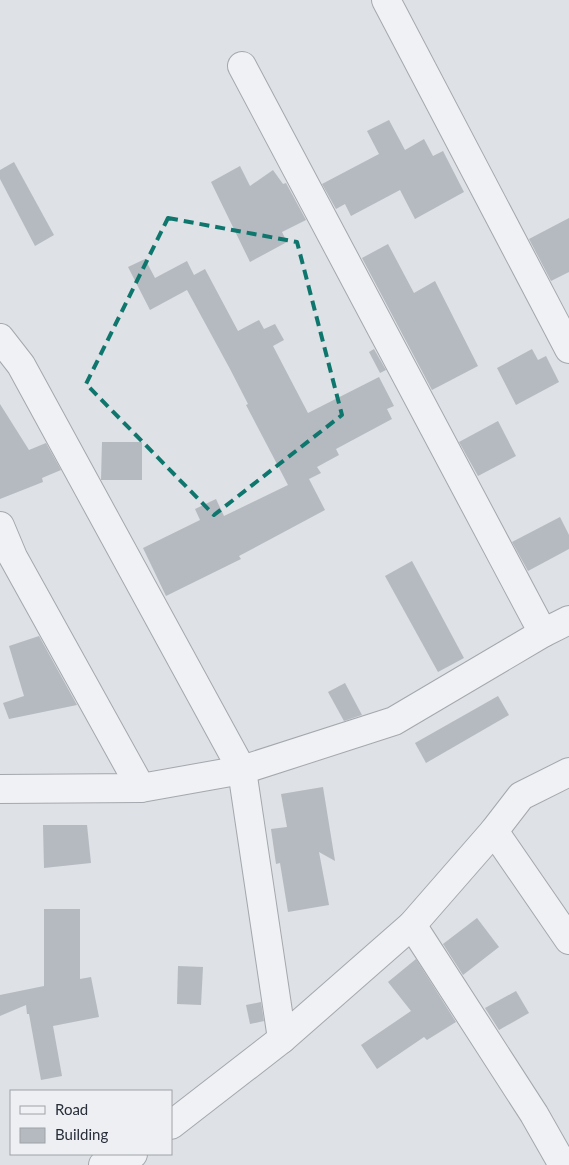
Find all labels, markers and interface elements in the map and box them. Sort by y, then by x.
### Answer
legend [10,1090,172,1155]
text: Road [55,1100,88,1118]
text: Building [55,1125,108,1143]

